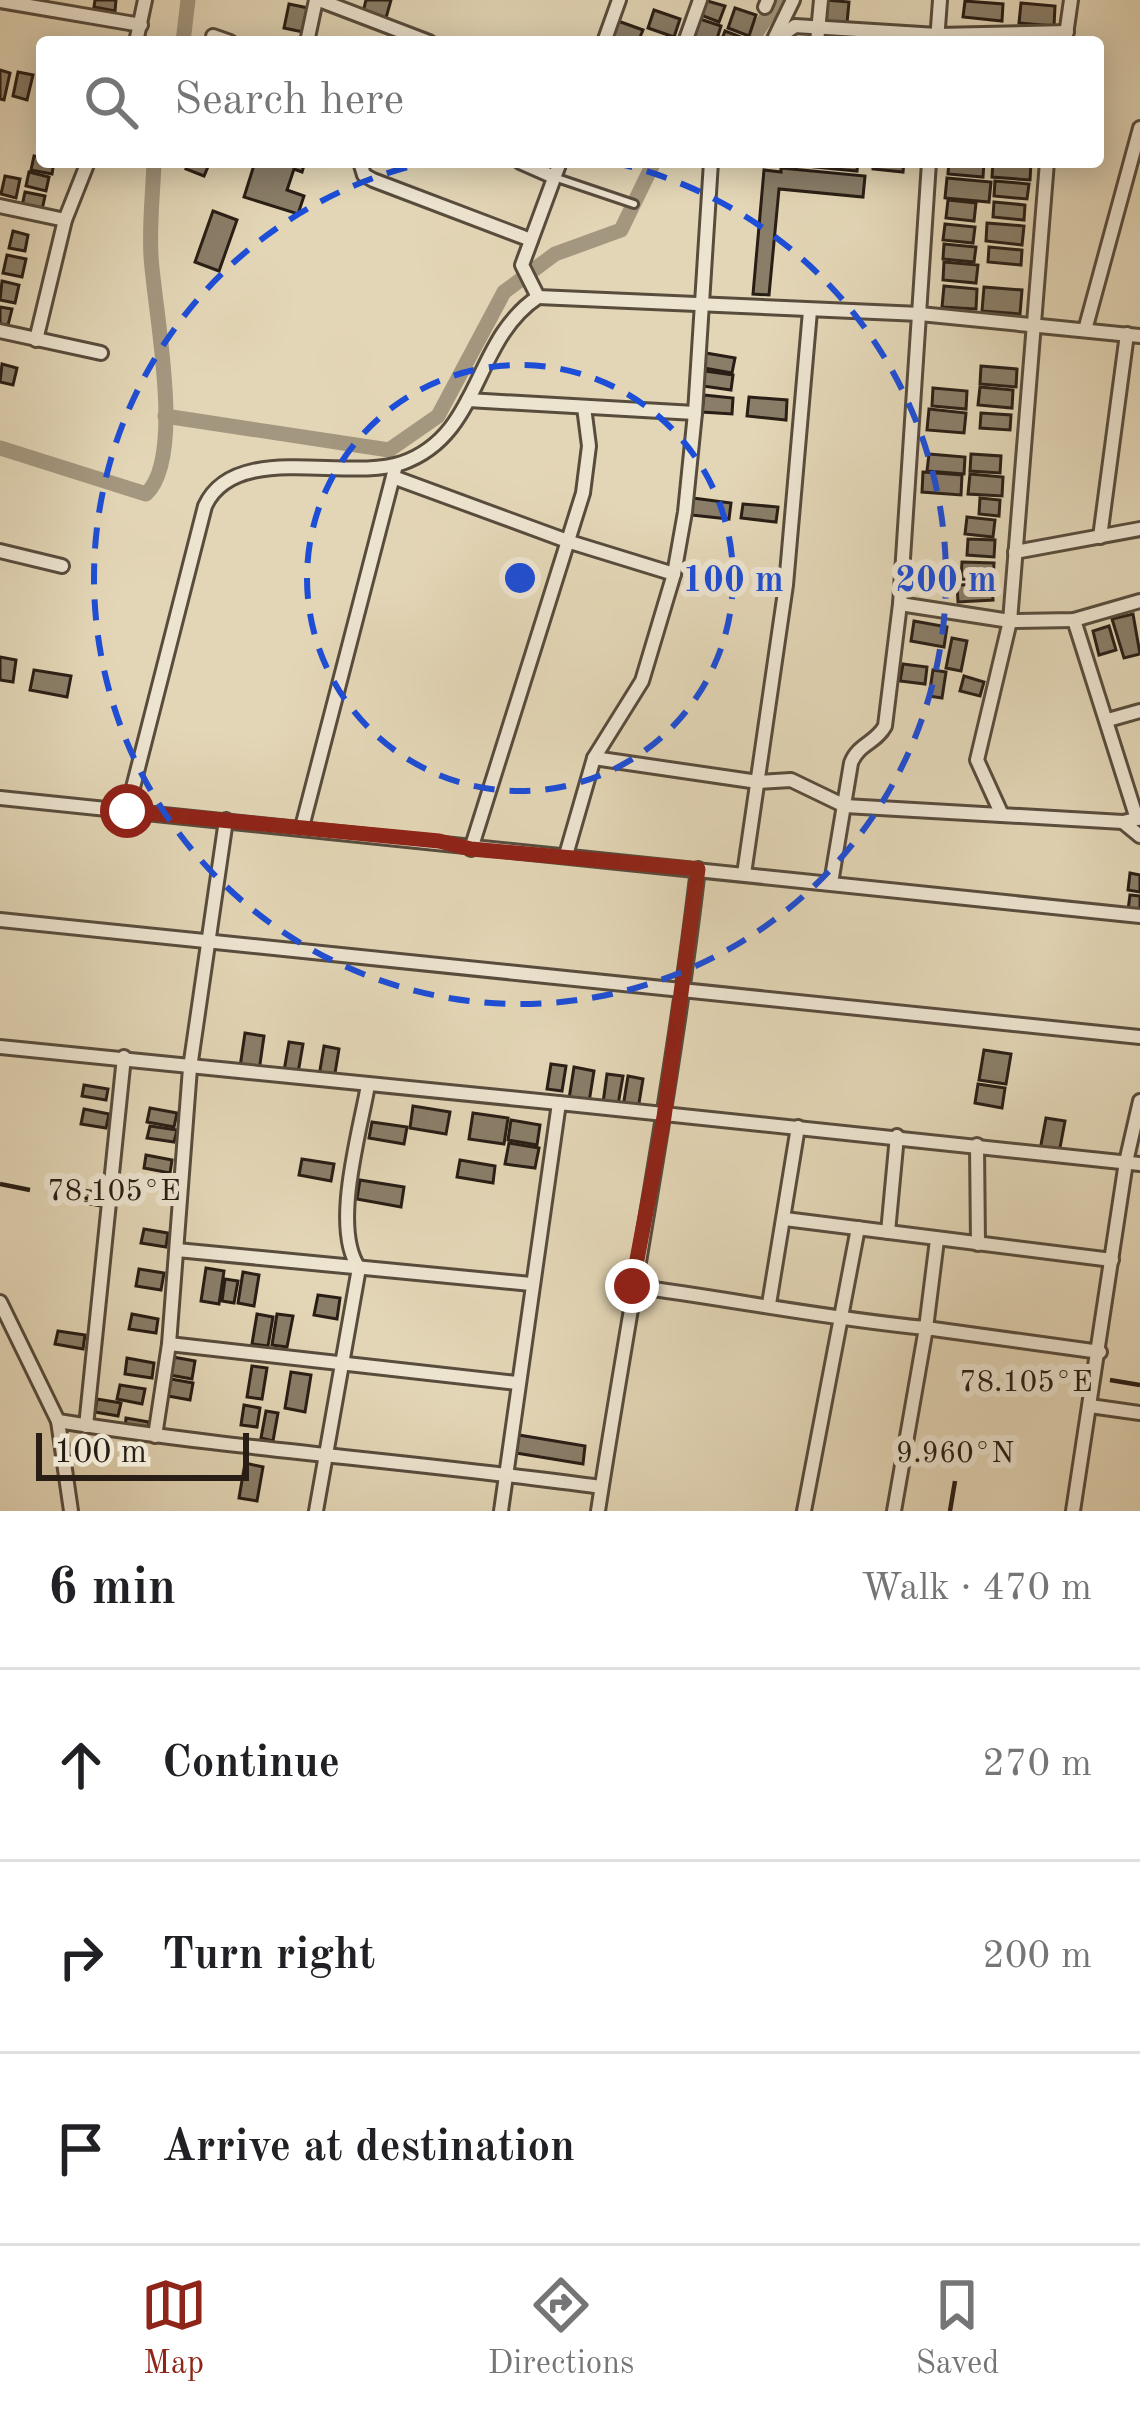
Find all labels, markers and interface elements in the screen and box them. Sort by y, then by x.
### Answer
search box [36,36,1104,168]
icon: search [78,69,144,135]
text: Search here [174,79,404,124]
centre of rings [499,557,541,599]
text: 100 m [682,564,784,600]
text: 200 m [895,564,997,600]
route start [100,784,154,838]
text: 78.105°E [47,1177,181,1207]
route end [605,1259,659,1313]
text: 78.105°E [959,1368,1093,1398]
scale bar [36,1427,249,1480]
text: 100 m [54,1437,147,1470]
text: 9.960°N [896,1439,1014,1469]
text: 6 min [48,1564,176,1615]
text: Walk · 470 m [861,1569,1092,1608]
icon: ahead [48,1732,114,1798]
text: Continue [162,1742,340,1787]
text: 270 m [982,1745,1092,1784]
icon: right [48,1924,114,1990]
text: Turn right [162,1934,375,1979]
text: 200 m [982,1937,1092,1976]
icon: arrive [48,2116,114,2182]
text: Arrive at destination [162,2126,575,2171]
tab: Map [141,2272,207,2385]
tab: Directions [488,2272,634,2385]
tab: Saved [915,2272,999,2385]

